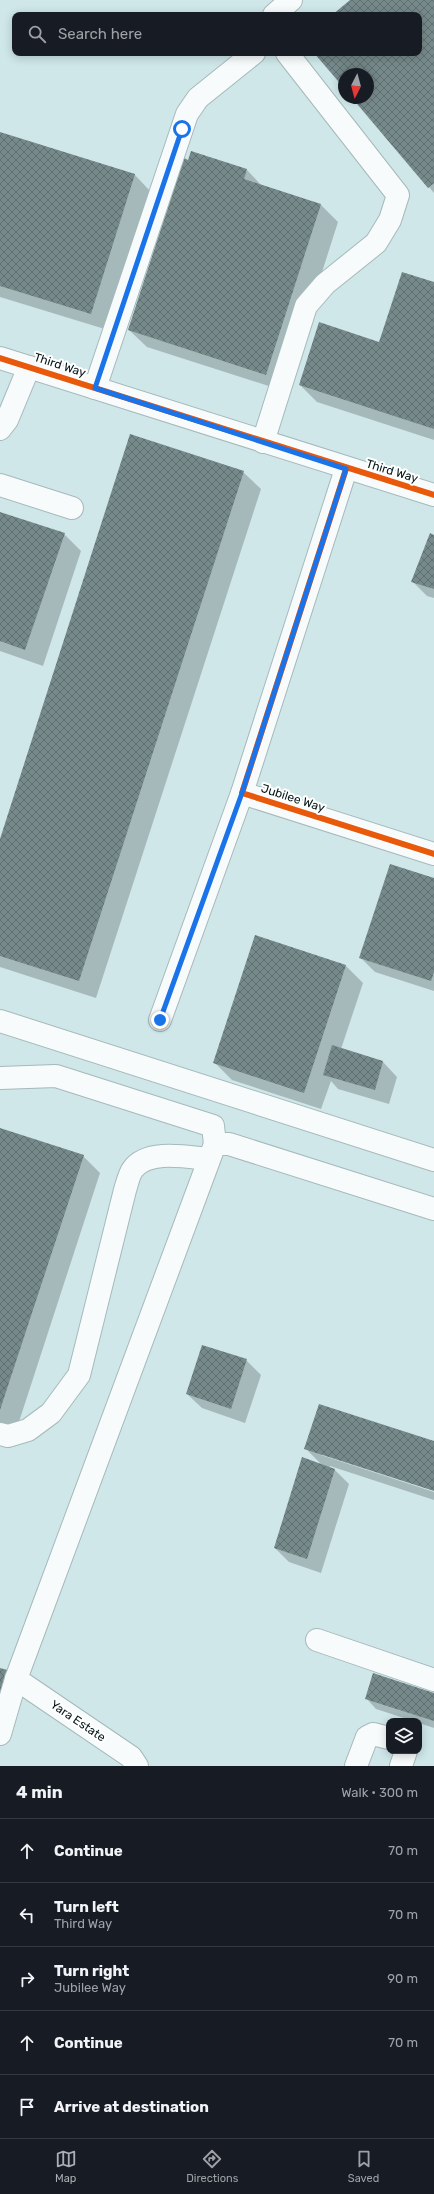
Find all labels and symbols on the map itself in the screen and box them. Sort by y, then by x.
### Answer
north arrow [338,68,374,104]
route start [173,120,191,138]
street label: Third Way [32,350,88,380]
street label: Third Way [364,456,420,486]
street label: Jubilee Way [259,781,327,815]
route end [151,1011,169,1029]
street label: Yara Estate [48,1697,108,1745]

